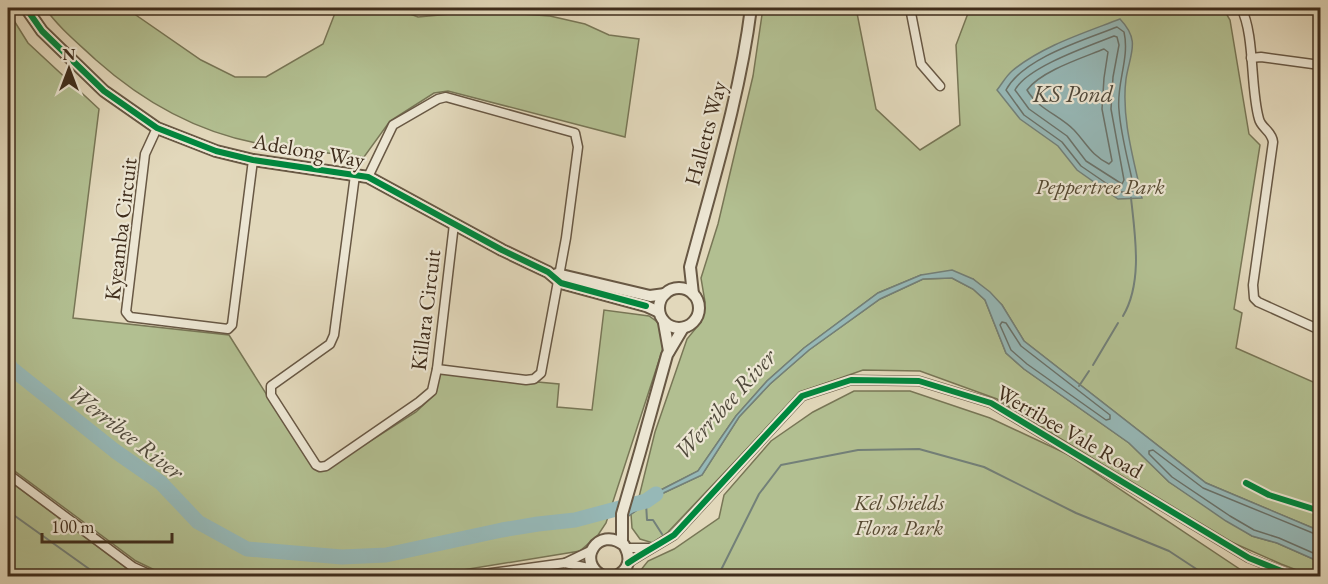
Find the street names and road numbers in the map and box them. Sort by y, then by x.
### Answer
street label: Halletts Way [678,77,733,189]
street label: Adelong Way [250,126,367,175]
street label: Kyeamba Circuit [97,156,144,302]
street label: Killara Circuit [404,248,447,372]
street label: Werribee Vale Road [991,378,1149,486]

